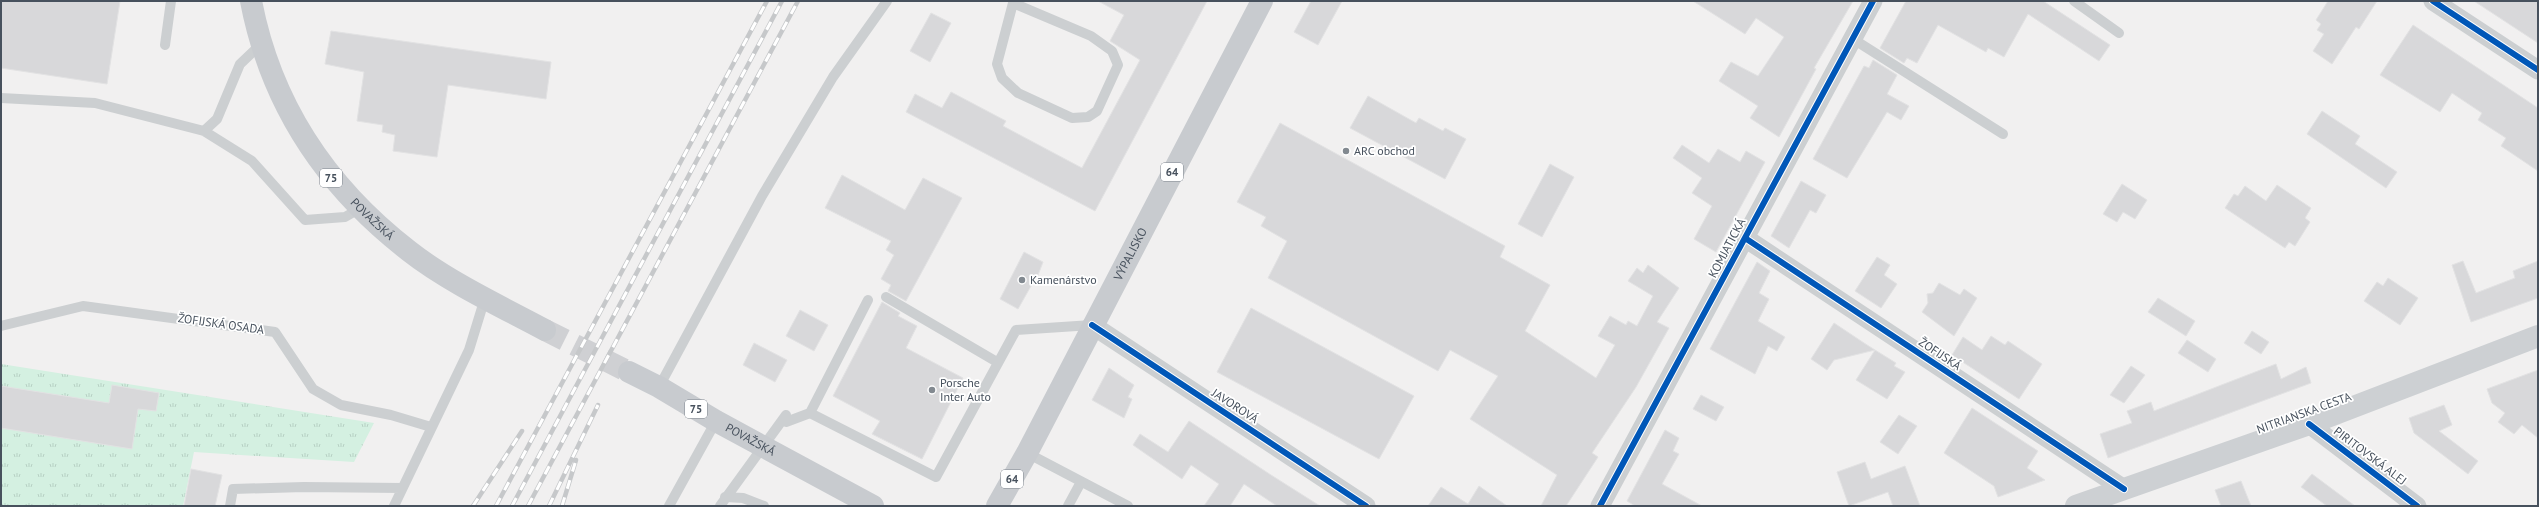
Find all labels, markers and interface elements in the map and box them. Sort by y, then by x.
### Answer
place label: ARC obchod [1354,143,1415,158]
marker: ARC obchod [1341,146,1351,156]
road number: 64 [1161,163,1183,181]
road number: 75 [320,169,342,187]
street label: POVAŽSKÁ [348,195,397,243]
street label: KOMJATICKÁ [1705,215,1748,280]
street label: VÝPALISKO [1110,225,1150,284]
place label: Kamenárstvo [1030,272,1097,287]
marker: Kamenárstvo [1017,275,1027,285]
street label: ŽOFIJSKÁ OSADA [177,310,265,337]
street label: ŽOFIJSKÁ [1916,334,1964,373]
place label: Porsche Inter Auto [940,375,991,404]
street label: JAVOROVÁ [1208,384,1261,426]
marker: Porsche Inter Auto [927,385,937,395]
street label: NITRIANSKA CESTA [2254,388,2353,437]
road number: 75 [685,400,707,418]
street label: POVAŽSKÁ [723,420,778,459]
street label: PIRITOVSKÁ ALEJ [2331,423,2410,488]
road number: 64 [1001,470,1023,488]

